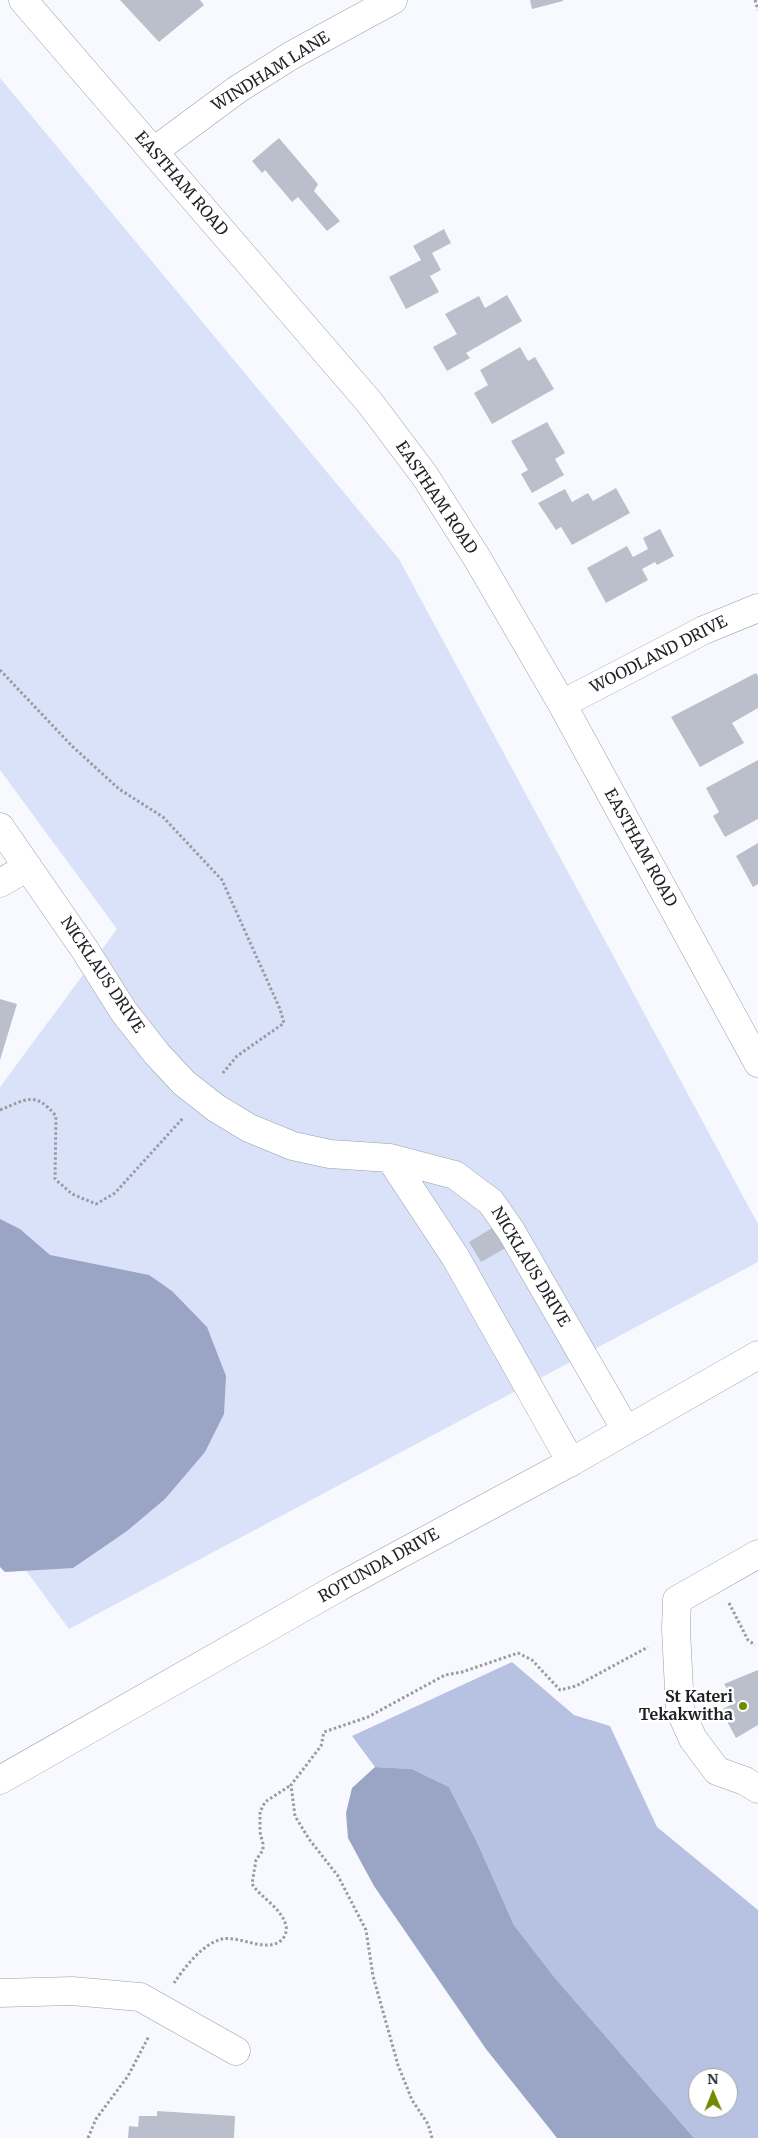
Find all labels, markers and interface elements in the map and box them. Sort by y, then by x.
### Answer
street label: WINDHAM LANE [209,28,333,116]
street label: EASTHAM ROAD [130,128,232,240]
street label: EASTHAM ROAD [391,438,481,558]
street label: WOODLAND DRIVE [587,612,731,698]
street label: EASTHAM ROAD [600,786,680,910]
street label: NICKLAUS DRIVE [56,913,148,1037]
street label: NICKLAUS DRIVE [487,1204,573,1330]
street label: ROTUNDA DRIVE [315,1525,443,1607]
place label: St Kateri Tekakwitha [639,1687,733,1725]
marker: St Kateri Tekakwitha [737,1700,749,1712]
north arrow [688,2068,738,2118]
text: N [707,2070,718,2088]

